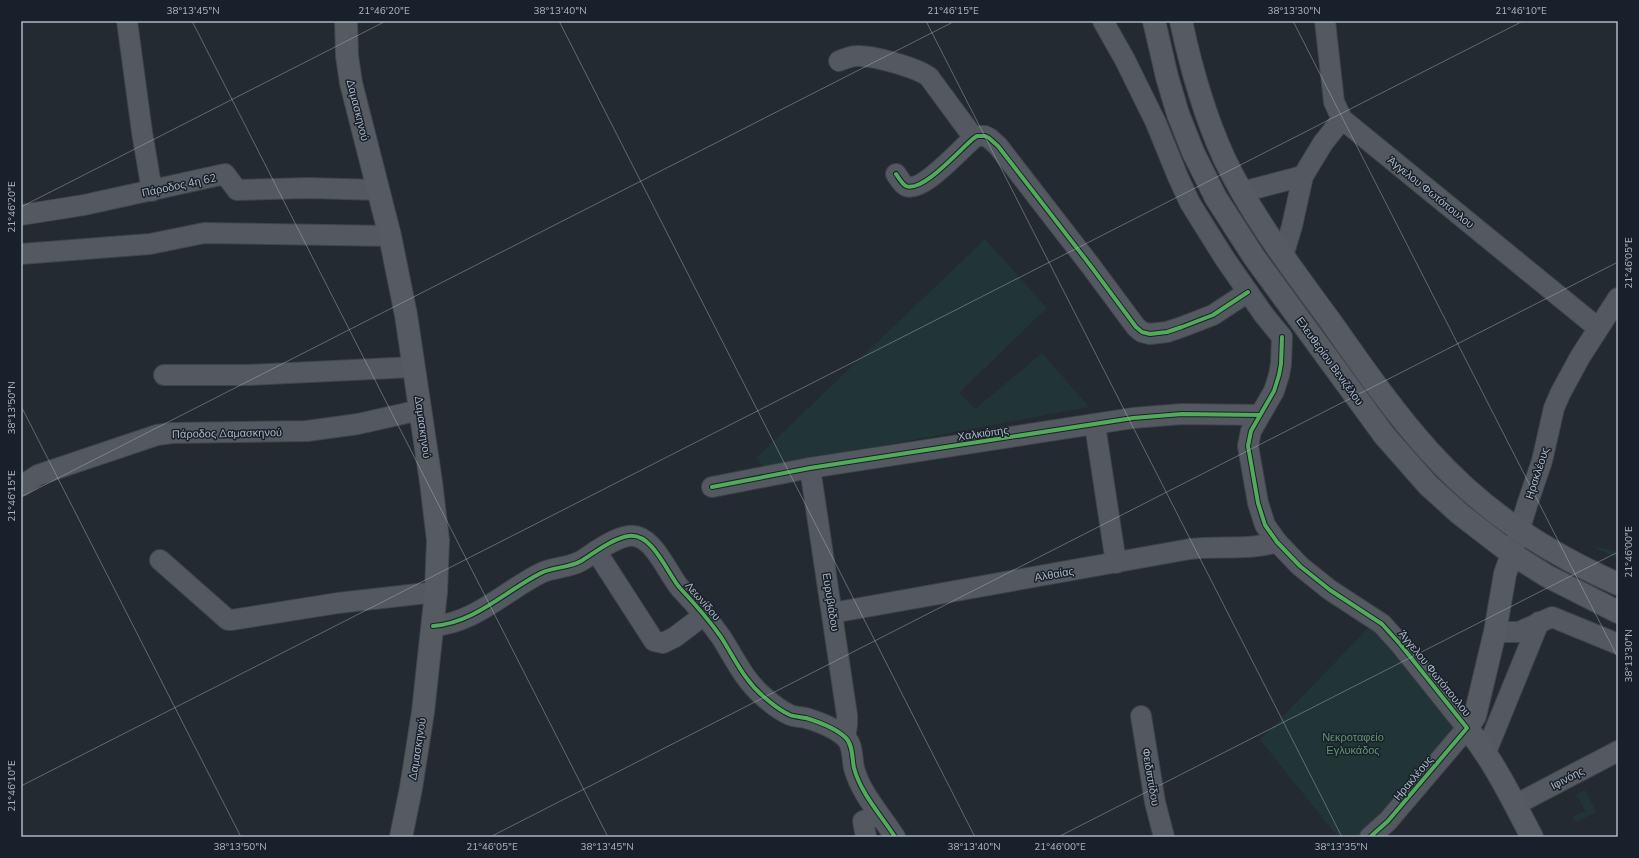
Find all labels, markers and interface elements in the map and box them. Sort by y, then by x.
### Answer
text: 38°13'45"N [166,4,220,18]
text: 21°46'20"E [358,4,410,18]
text: 38°13'40"N [533,4,587,18]
text: 21°46'15"E [927,4,979,18]
text: 38°13'30"N [1267,4,1321,18]
text: 21°46'10"E [1495,4,1547,18]
street label: Δαμασκηνού [343,78,372,142]
street label: Άγγελου Φωτόπουλου [1384,153,1477,232]
street label: Πάροδος 4η 62 [140,170,218,201]
text: 21°46'20"E [5,181,19,233]
text: 21°46'05"E [1622,237,1636,289]
street label: Ελευθερίου Βενιζέλου [1292,314,1367,409]
text: 38°13'50"N [5,381,19,435]
street label: Δαμασκηνού [411,395,434,459]
street label: Χαλκιόπης [957,423,1009,444]
street label: Πάροδος Δαμασκηνού [172,425,282,442]
street label: Ηρακλέους [1522,445,1553,501]
text: 21°46'15"E [5,470,19,522]
text: 21°46'00"E [1622,526,1636,578]
street label: Αλθαίας [1033,564,1075,585]
street label: Ευρυβιάδου [818,572,843,632]
street label: Λεωνίδου [682,579,724,624]
street label: Άγγελου Φωτόπουλου [1395,627,1474,720]
text: 38°13'30"N [1622,629,1636,683]
street label: Δαμασκηνού [405,717,430,781]
park label: Νεκροταφείο Εγλυκάδος [1322,730,1384,758]
street label: Φειδιππίδου [1138,747,1163,807]
street label: Ηρακλέους [1390,753,1436,804]
text: 21°46'10"E [5,760,19,812]
street label: Ιφινόης [1548,763,1587,793]
text: 38°13'50"N [213,840,267,854]
text: 21°46'05"E [466,840,518,854]
text: 38°13'45"N [580,840,634,854]
text: 38°13'40"N [947,840,1001,854]
text: 21°46'00"E [1034,840,1086,854]
text: 38°13'35"N [1314,840,1368,854]

